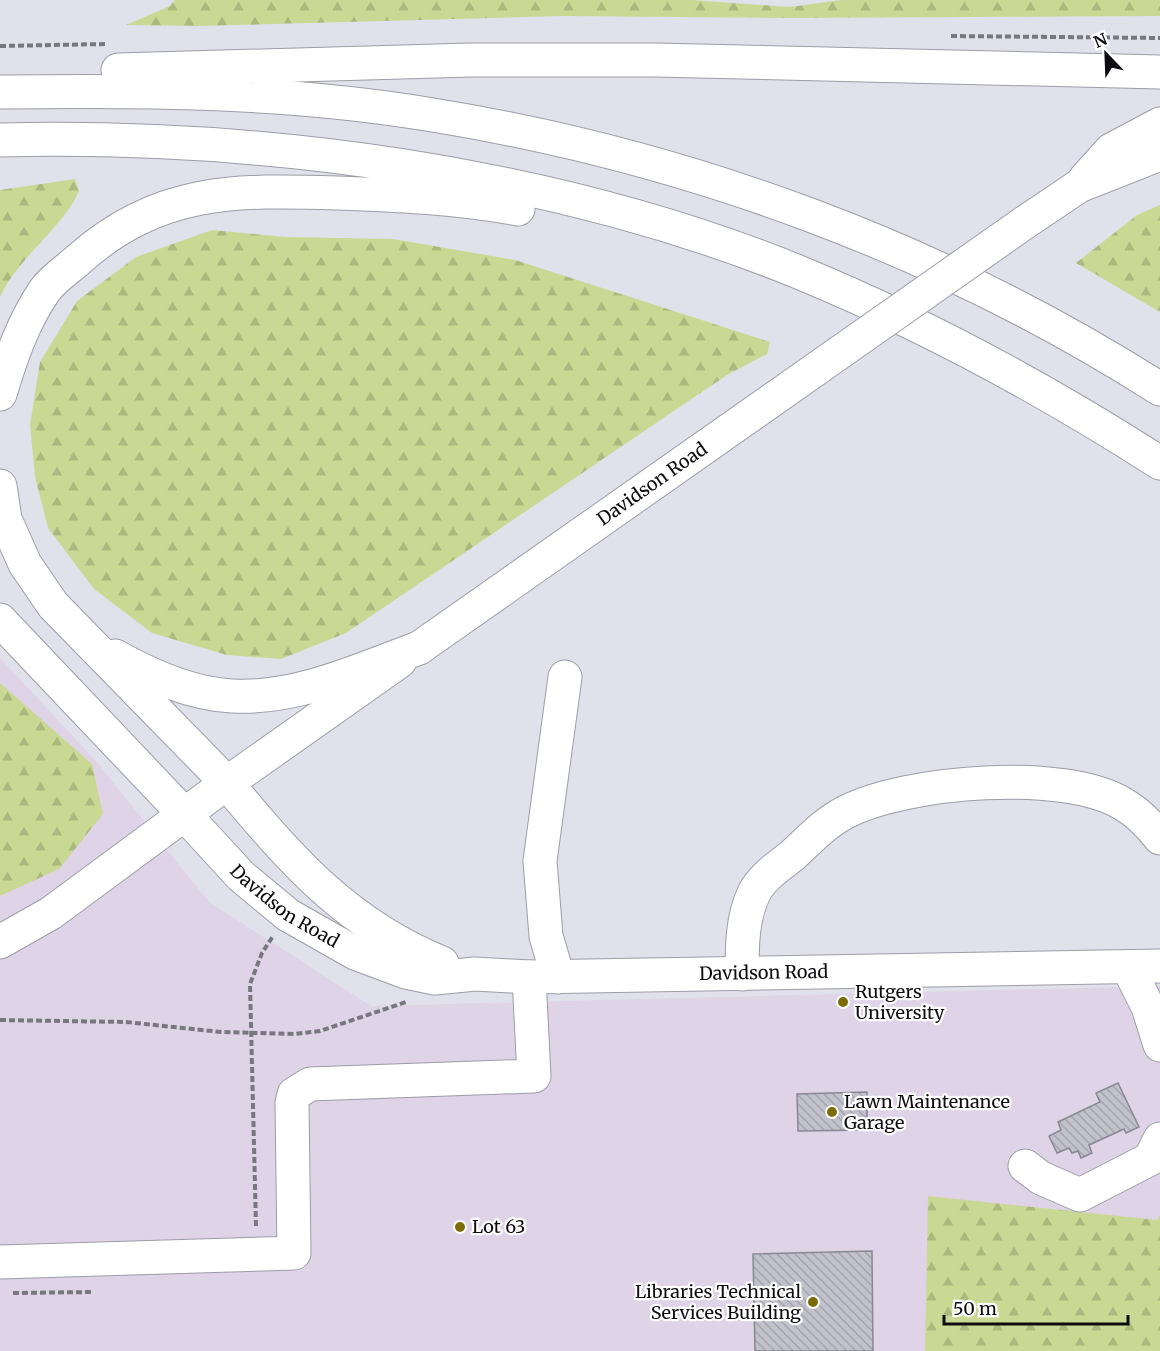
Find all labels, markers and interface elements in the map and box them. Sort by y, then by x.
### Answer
north arrow [1076,24,1136,84]
text: N [1090,28,1110,52]
street label: Davidson Road [592,437,712,530]
street label: Davidson Road [225,859,343,953]
street label: Davidson Road [699,960,829,985]
place label: Rutgers University [855,980,945,1024]
marker: Rutgers University [836,995,850,1009]
place label: Lawn Maintenance Garage [844,1090,1010,1134]
marker: Lawn Maintenance Garage [825,1105,839,1119]
place label: Lot 63 [472,1215,525,1238]
marker: Lot 63 [453,1220,467,1234]
place label: Libraries Technical Services Building [635,1280,801,1324]
scale bar [944,1288,1128,1326]
marker: Libraries Technical Services Building [806,1295,820,1309]
text: 50 m [953,1297,997,1320]

